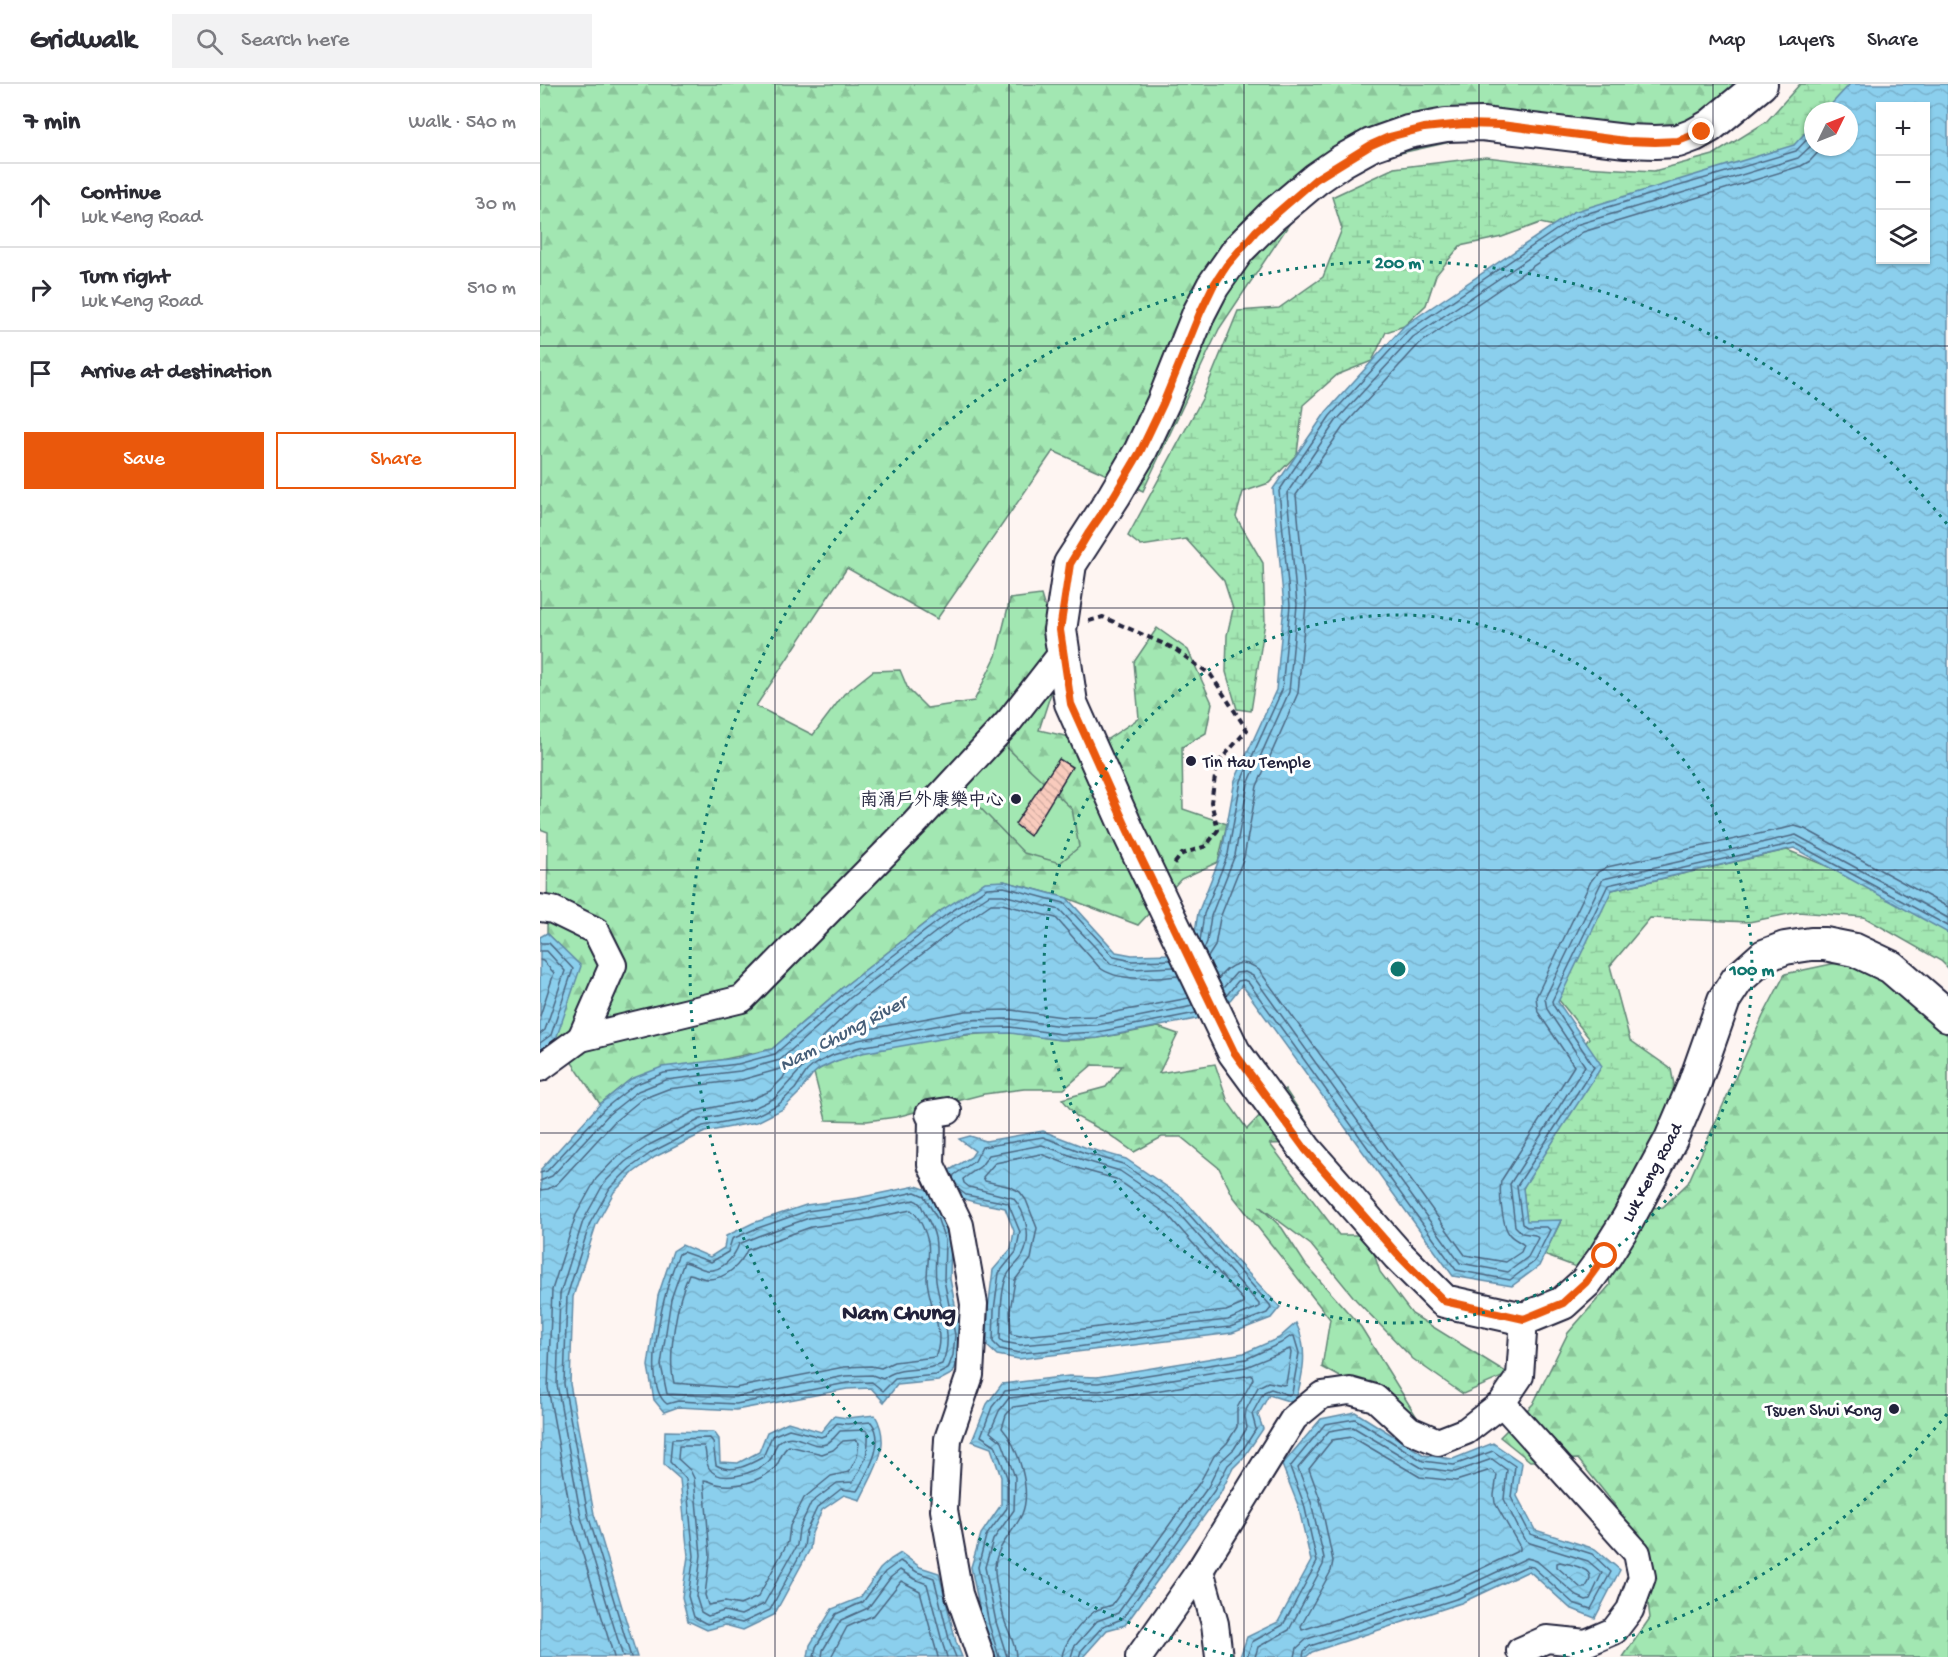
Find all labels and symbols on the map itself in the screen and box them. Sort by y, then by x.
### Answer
north arrow [1804,102,1858,156]
route end [1688,118,1714,144]
text: 200 m [1375,254,1421,275]
place label: Tin Hau Temple [1202,753,1311,774]
marker: Tin Hau Temple [1184,754,1198,768]
place label: 南涌戶外康樂中心 [860,789,1004,812]
marker: 南涌戶外康樂中心 [1009,792,1023,806]
centre of rings [1388,959,1408,979]
text: 100 m [1729,961,1775,982]
water label: Nam Chung River [776,990,915,1078]
street label: Luk Keng Road [1618,1119,1689,1226]
route start [1591,1242,1617,1268]
district label: Nam Chung [842,1300,956,1329]
place label: Tsuen Shui Kong [1764,1401,1882,1422]
marker: Tsuen Shui Kong [1887,1402,1901,1416]

